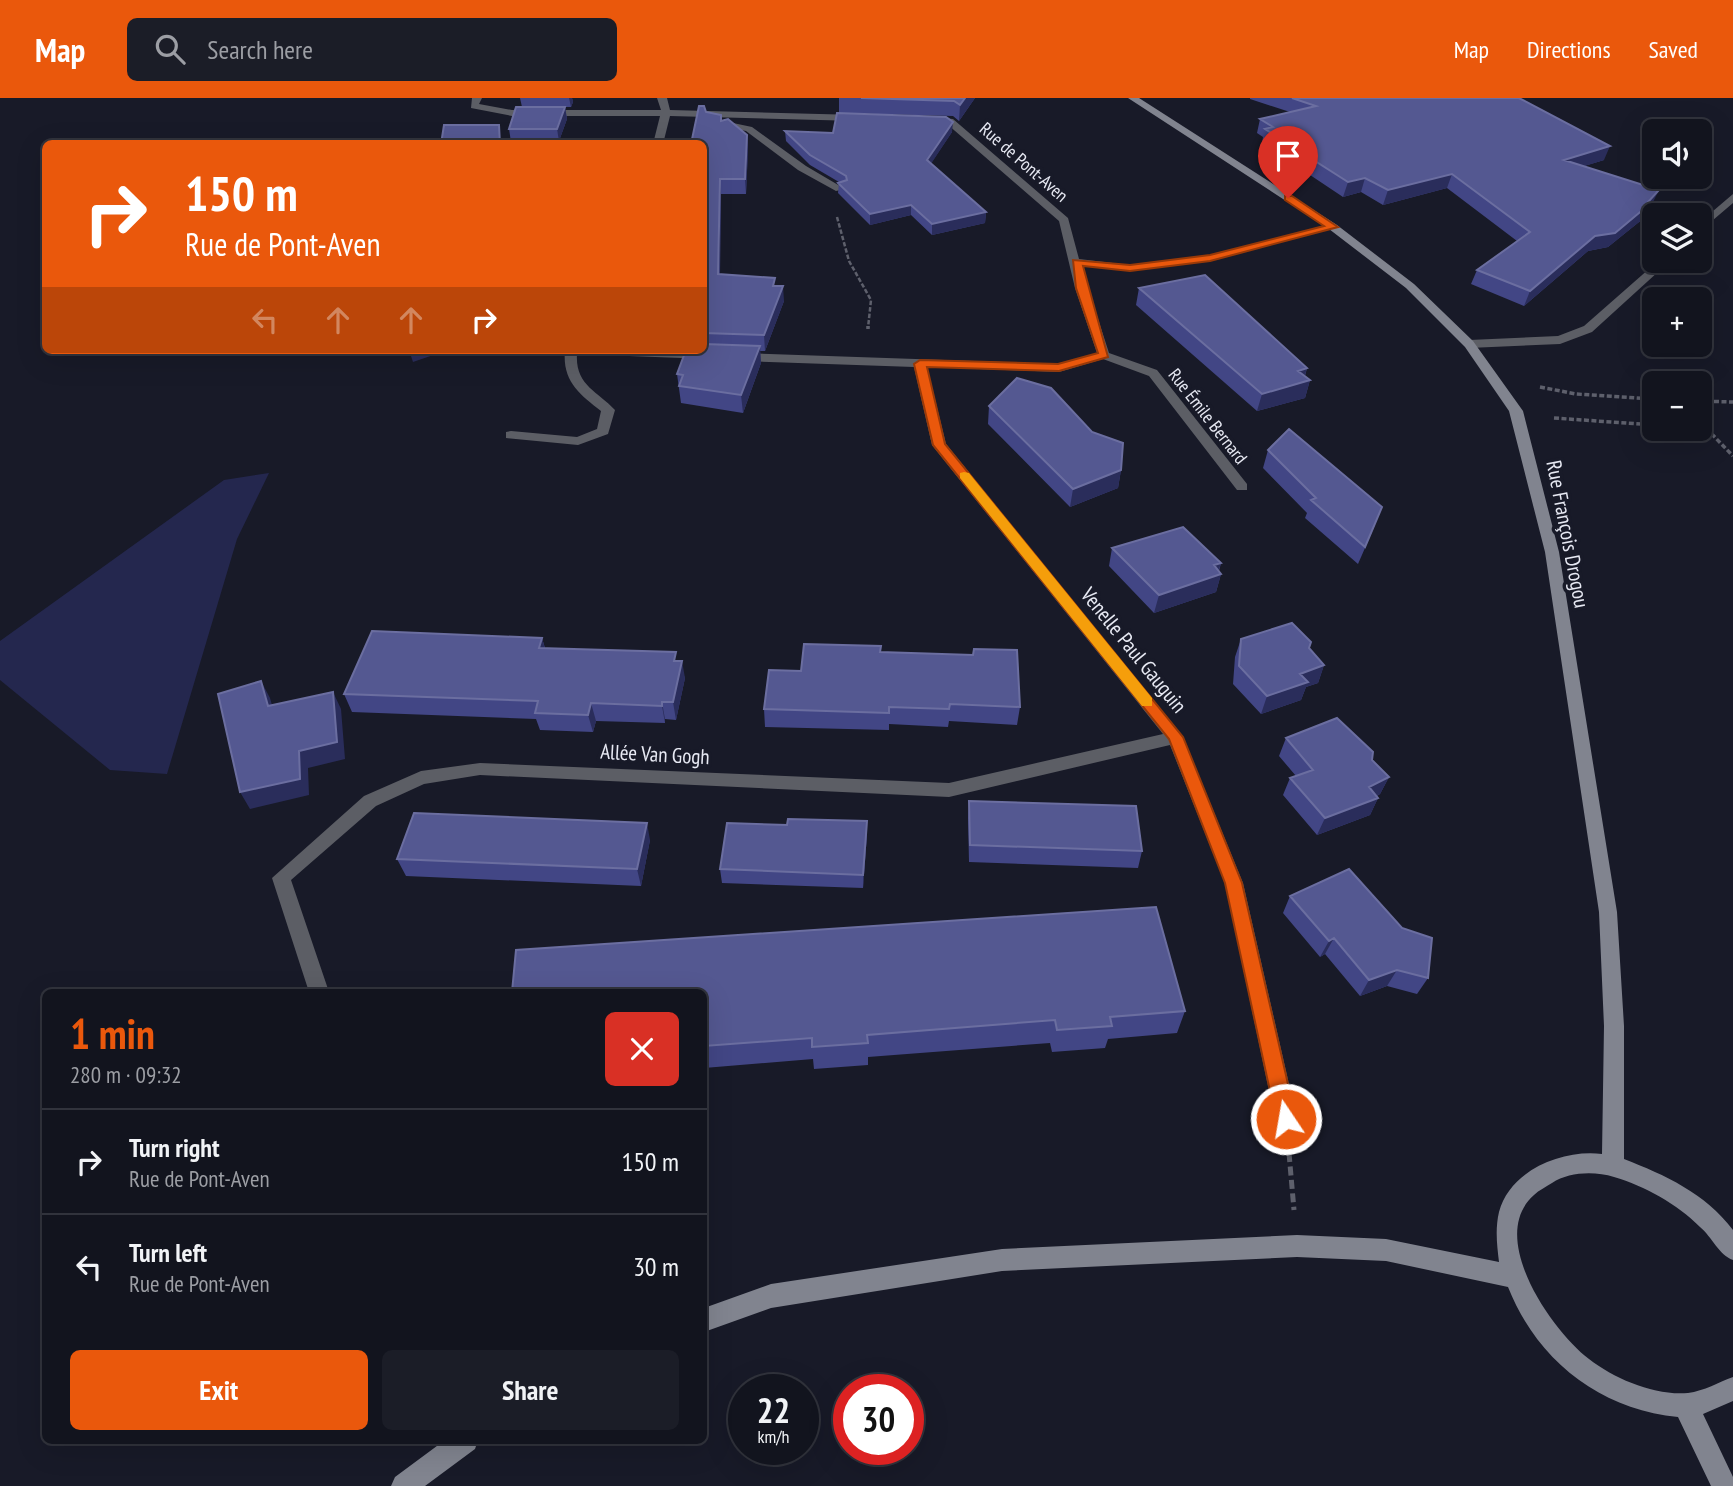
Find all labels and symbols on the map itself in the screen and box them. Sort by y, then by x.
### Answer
street label: Rue de Pont-Aven [975,117,1073,207]
pin [1258,126,1318,198]
street label: Rue Émile Bernard [1163,364,1253,468]
street label: Rue François Drogou [1540,458,1596,610]
street label: Venelle Paul Gauguin [1075,581,1193,718]
street label: Allée Van Gogh [600,738,710,770]
position arrow [1249,1082,1323,1156]
speed limit sign: 30 [833,1374,924,1465]

